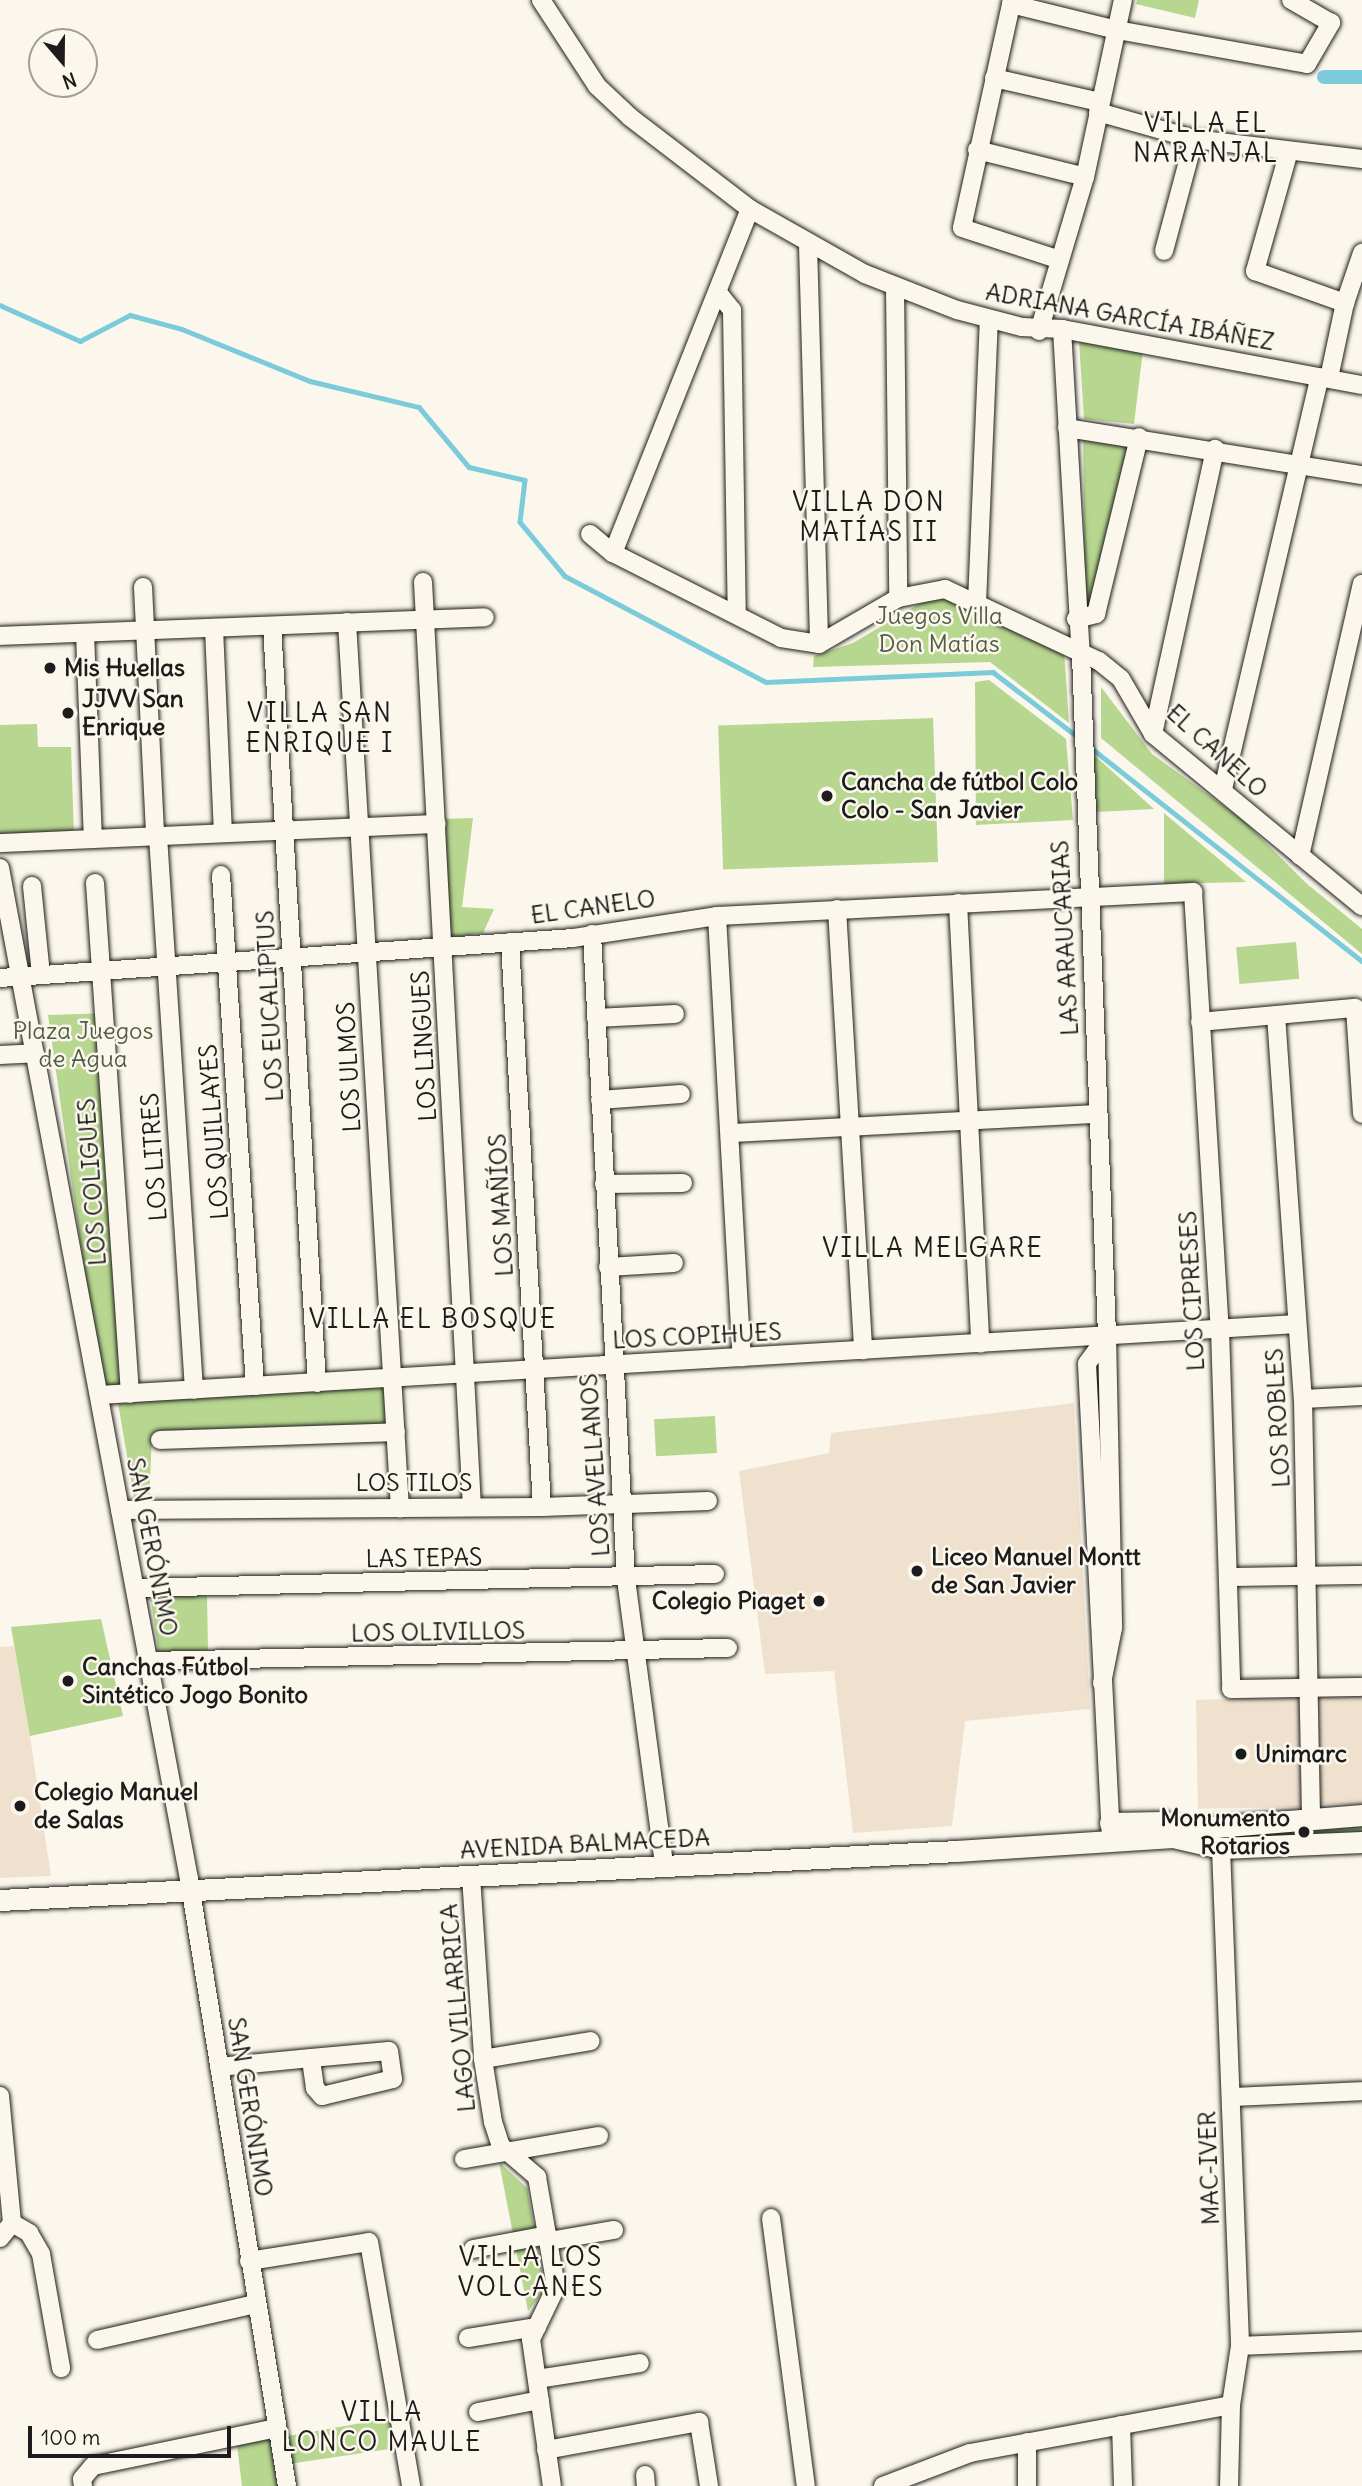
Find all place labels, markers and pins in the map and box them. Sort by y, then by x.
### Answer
place label: Mis Huellas [64,654,185,682]
marker: Mis Huellas [42,660,58,676]
place label: JJVV San Enrique [82,685,184,741]
marker: JJVV San Enrique [60,705,76,721]
place label: Cancha de fútbol Colo Colo - San Javier [841,768,1078,824]
marker: Cancha de fútbol Colo Colo - San Javier [819,788,835,804]
place label: Liceo Manuel Montt de San Javier [931,1543,1141,1599]
marker: Liceo Manuel Montt de San Javier [909,1563,925,1579]
place label: Colegio Piaget [652,1587,805,1615]
marker: Colegio Piaget [811,1593,827,1609]
place label: Canchas Fútbol Sintético Jogo Bonito [82,1653,308,1709]
marker: Canchas Fútbol Sintético Jogo Bonito [60,1673,76,1689]
place label: Unimarc [1255,1740,1347,1768]
marker: Unimarc [1233,1746,1249,1762]
place label: Colegio Manuel de Salas [34,1778,198,1834]
marker: Colegio Manuel de Salas [12,1798,28,1814]
place label: Monumento Rotarios [1160,1804,1290,1860]
marker: Monumento Rotarios [1296,1824,1312,1840]

